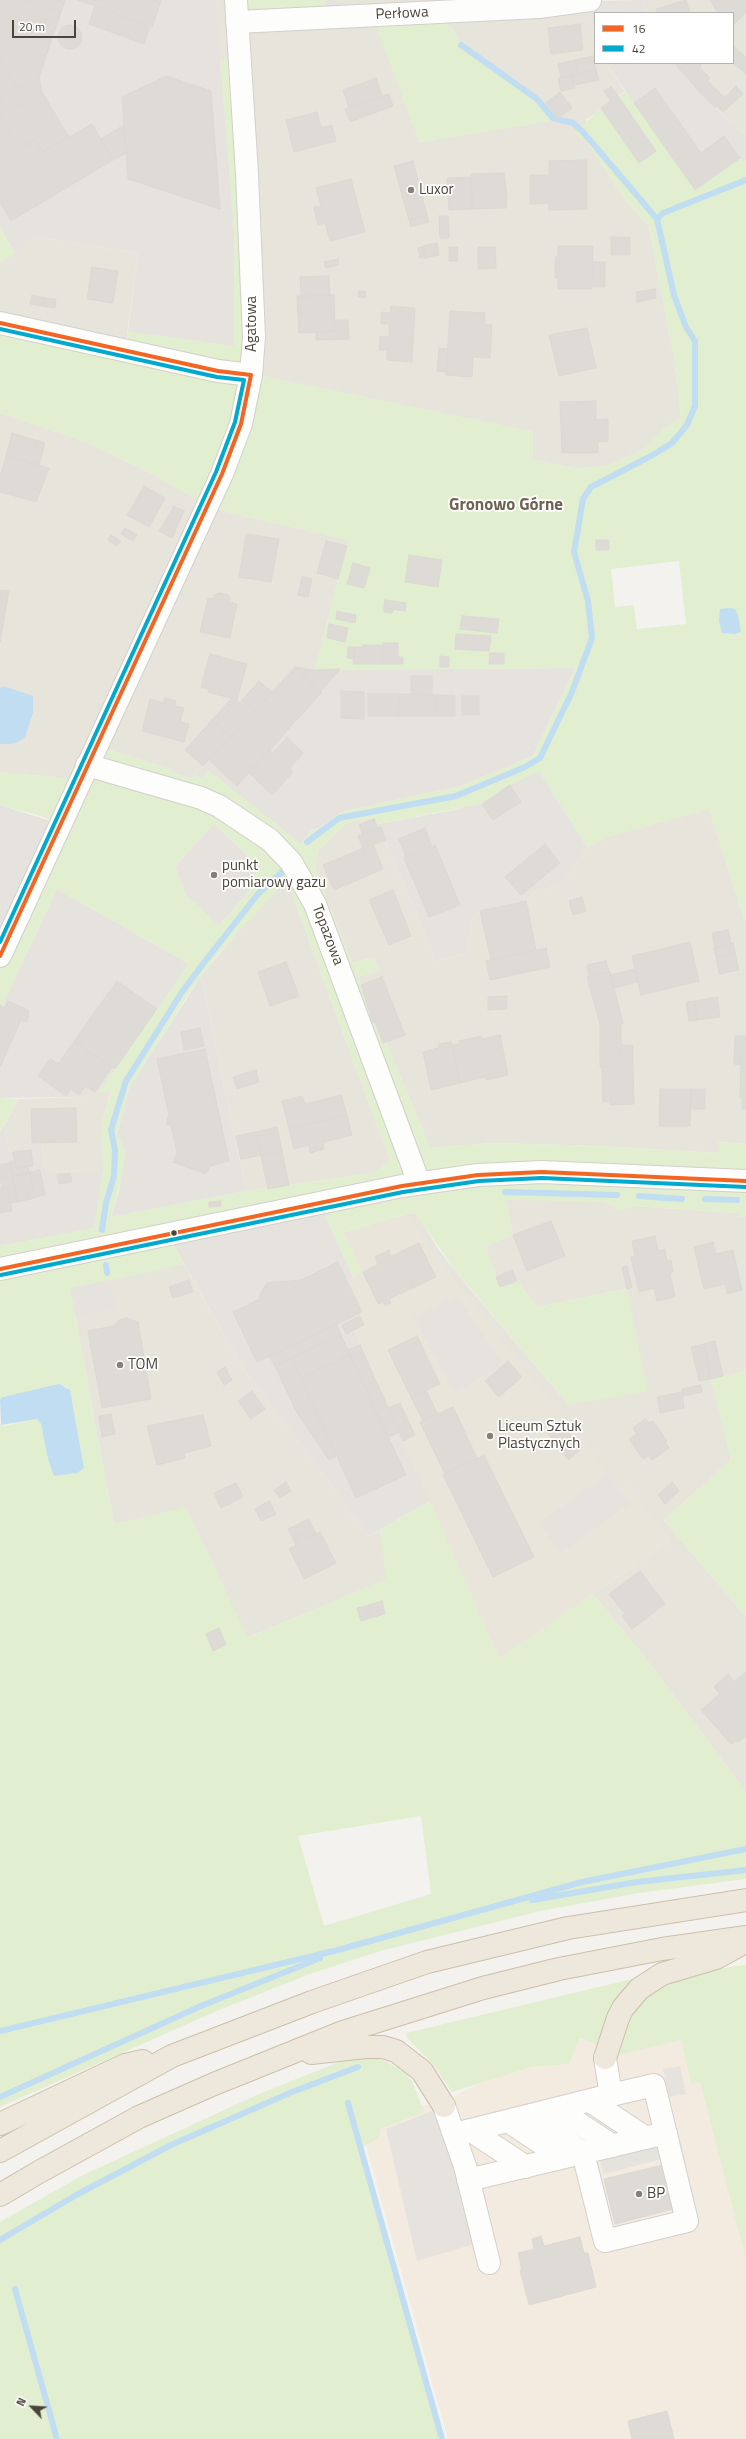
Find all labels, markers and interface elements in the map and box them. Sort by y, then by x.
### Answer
street label: Perłowa [375,4,429,24]
scale bar [14,12,78,38]
legend [594,12,734,64]
text: 20 m [19,17,45,36]
text: 16 [632,19,645,38]
text: 42 [632,39,645,58]
place label: Luxor [419,181,454,199]
marker: Luxor [406,185,416,195]
street label: Agatowa [243,296,261,352]
district label: Gronowo Górne [449,496,563,516]
place label: punkt pomiarowy gazu [222,857,326,892]
marker: punkt pomiarowy gazu [209,870,219,880]
street label: Topazowa [307,902,347,968]
unlabelled marker [169,1228,179,1238]
place label: TOM [128,1356,158,1374]
marker: TOM [115,1360,125,1370]
place label: Liceum Sztuk Plastycznych [498,1418,582,1453]
marker: Liceum Sztuk Plastycznych [485,1431,495,1441]
place label: BP [647,2185,665,2203]
marker: BP [634,2189,644,2199]
north arrow [12,2387,52,2427]
text: N [12,2395,30,2409]

